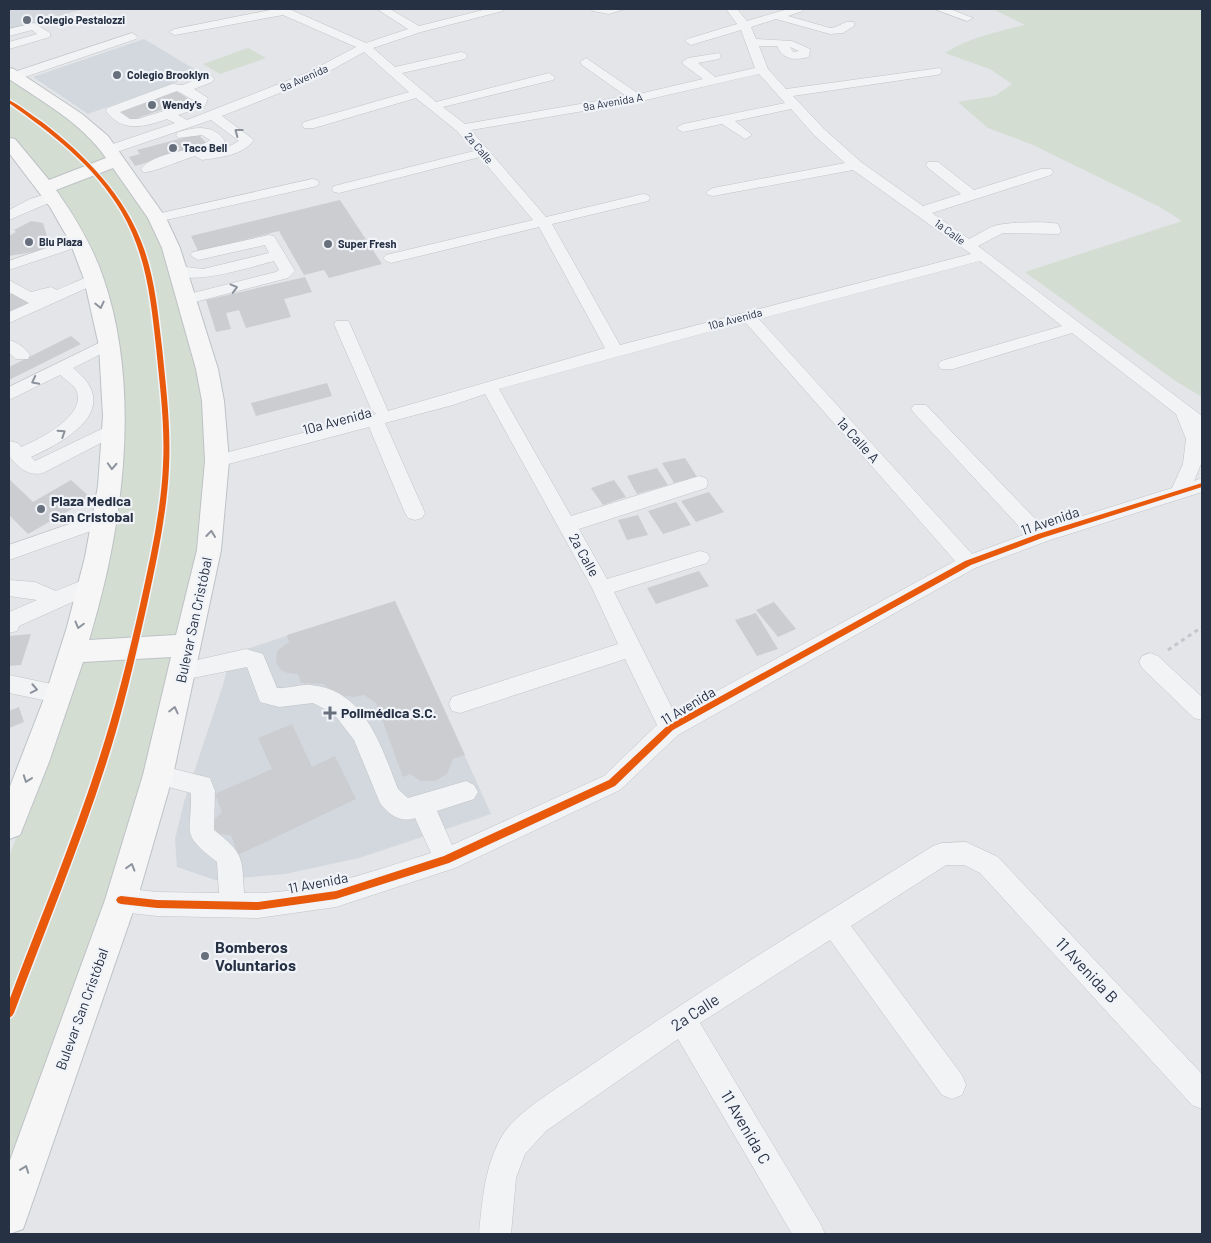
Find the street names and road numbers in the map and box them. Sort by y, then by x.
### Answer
street label: 9a Avenida [278,61,330,94]
street label: 9a Avenida A [582,90,644,113]
street label: 2a Calle [463,129,496,166]
street label: 1a Calle [932,216,968,247]
street label: 10a Avenida [706,305,763,332]
street label: 10a Avenida [301,403,373,438]
street label: 1a Calle A [833,413,884,466]
street label: 11 Avenida [1018,503,1081,538]
street label: 2a Calle [566,530,603,579]
street label: Bulevar San Cristóbal [172,555,215,684]
street label: 11 Avenida [657,683,718,728]
street label: 11 Avenida [287,868,349,897]
street label: 11 Avenida B [1052,933,1122,1006]
street label: Bulevar San Cristóbal [52,946,111,1072]
street label: 2a Calle [667,989,722,1034]
street label: 11 Avenida C [718,1086,775,1167]

